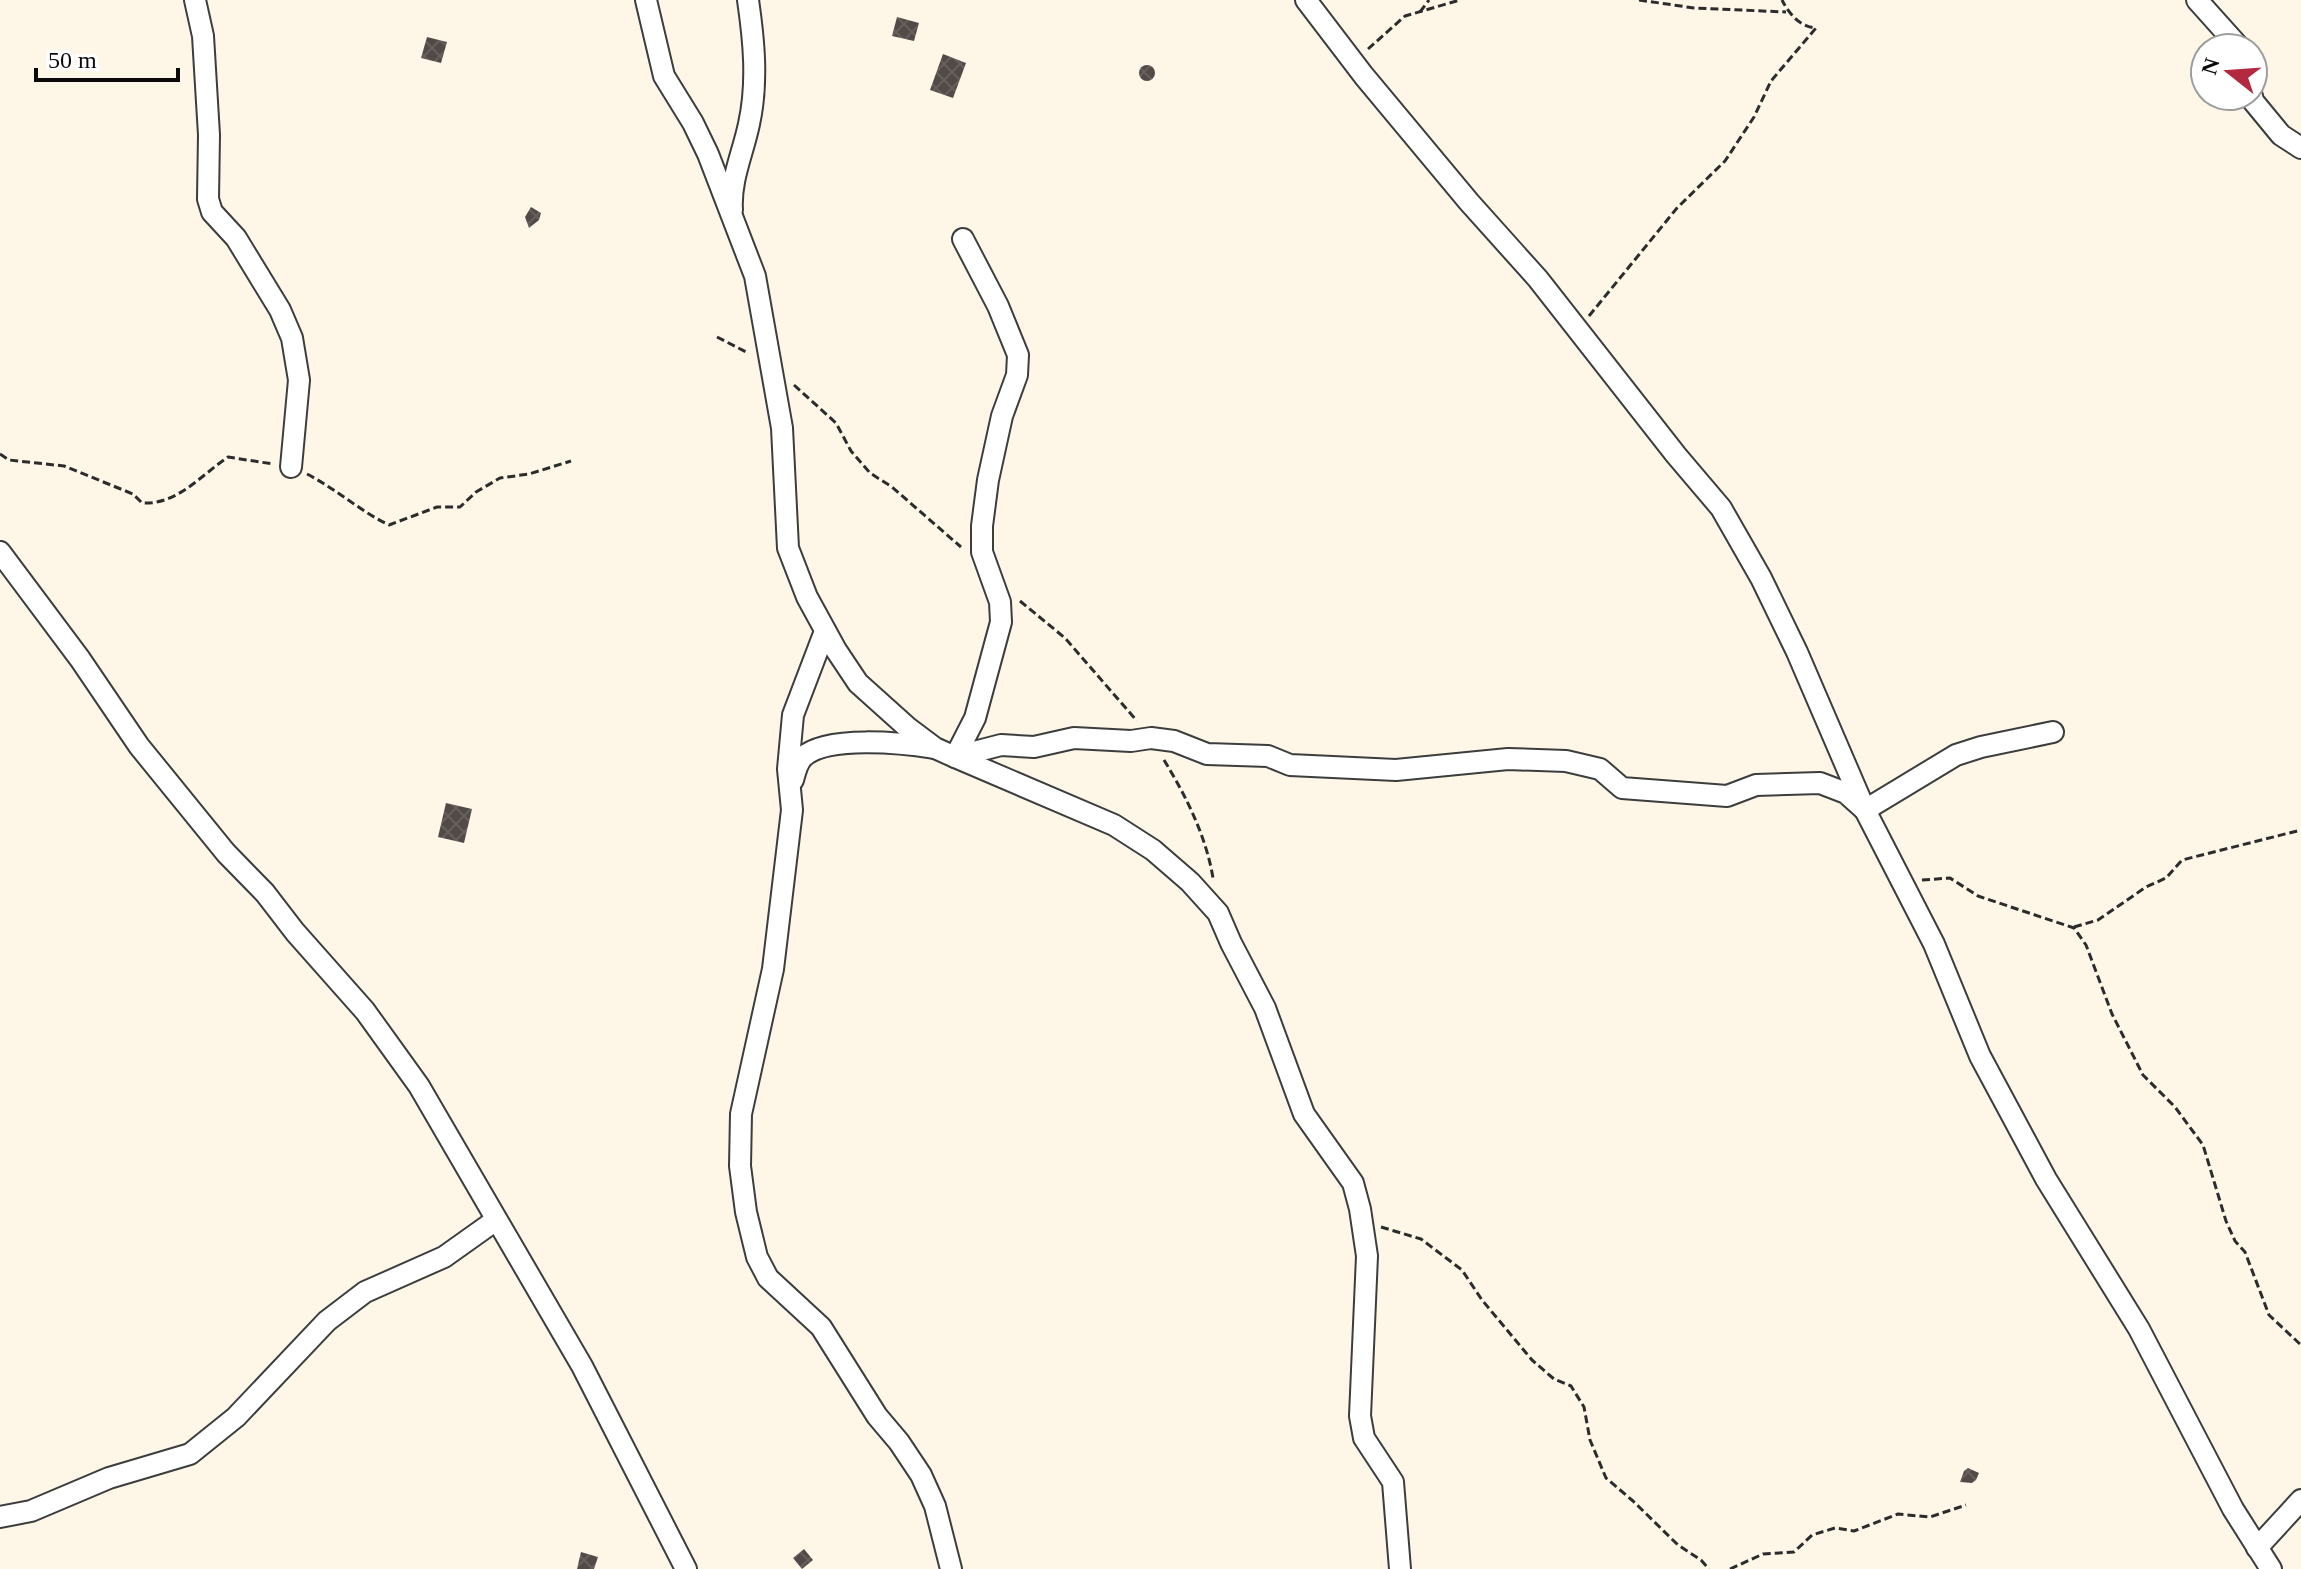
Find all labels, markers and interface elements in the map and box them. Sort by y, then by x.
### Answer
scale bar [36,32,178,82]
north arrow [2189,32,2269,112]
text: 50 m [48,47,97,73]
text: N [2196,55,2225,78]

